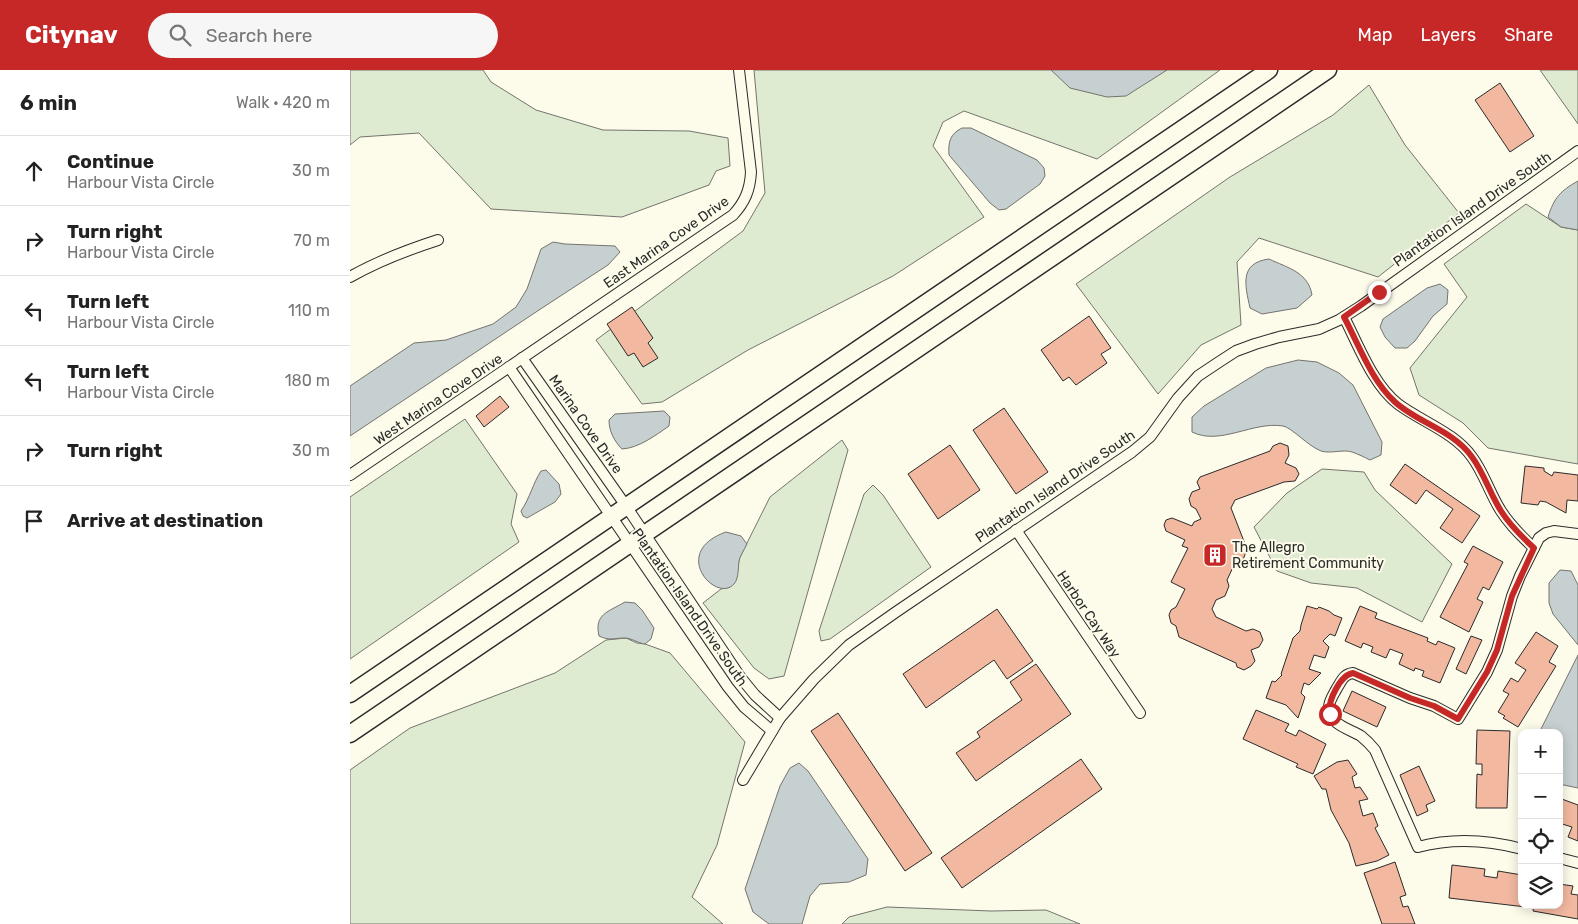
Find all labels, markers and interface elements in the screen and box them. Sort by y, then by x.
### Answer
search box [148,13,498,58]
text: Citynav [25,21,118,49]
icon: search [166,21,194,49]
text: Search here [206,24,312,47]
text: Map [1358,24,1393,46]
text: Layers [1421,24,1476,46]
text: Share [1504,24,1553,46]
text: 6 min [20,90,77,115]
text: Walk · 420 m [236,93,330,112]
street label: Plantation Island Drive South [1390,148,1555,271]
text: Continue [67,150,154,173]
icon: ahead [20,157,48,185]
text: 30 m [292,161,330,180]
text: Harbour Vista Circle [67,173,214,192]
street label: East Marina Cove Drive [600,193,732,292]
text: Turn right [67,220,162,243]
icon: right [20,227,48,255]
text: 70 m [293,231,330,250]
text: Harbour Vista Circle [67,243,214,262]
route end [1368,281,1391,304]
text: Turn left [67,290,149,313]
icon: left [20,297,48,325]
text: 110 m [288,301,330,320]
text: Harbour Vista Circle [67,313,214,332]
street label: West Marina Cove Drive [371,350,506,449]
text: Turn left [67,360,149,383]
icon: left [20,367,48,395]
text: 180 m [285,371,330,390]
street label: Marina Cove Drive [545,372,626,477]
text: Harbour Vista Circle [67,383,214,402]
street label: Plantation Island Drive South [972,427,1138,546]
icon: right [20,437,48,465]
text: Turn right [67,439,162,462]
text: 30 m [292,441,330,460]
icon: arrive [20,507,48,535]
text: Arrive at destination [67,509,263,532]
street label: Plantation Island Drive South [628,525,751,690]
place label: The Allegro Retirement Community [1232,539,1384,572]
building icon: The Allegro Retirement Community [1202,542,1228,568]
street label: Harbor Cay Way [1053,567,1124,661]
route start [1319,703,1342,726]
map controls [1518,729,1563,909]
button: + [1518,729,1563,774]
button: − [1518,774,1563,819]
button: locate [1518,819,1563,864]
button: layers [1518,864,1563,909]

